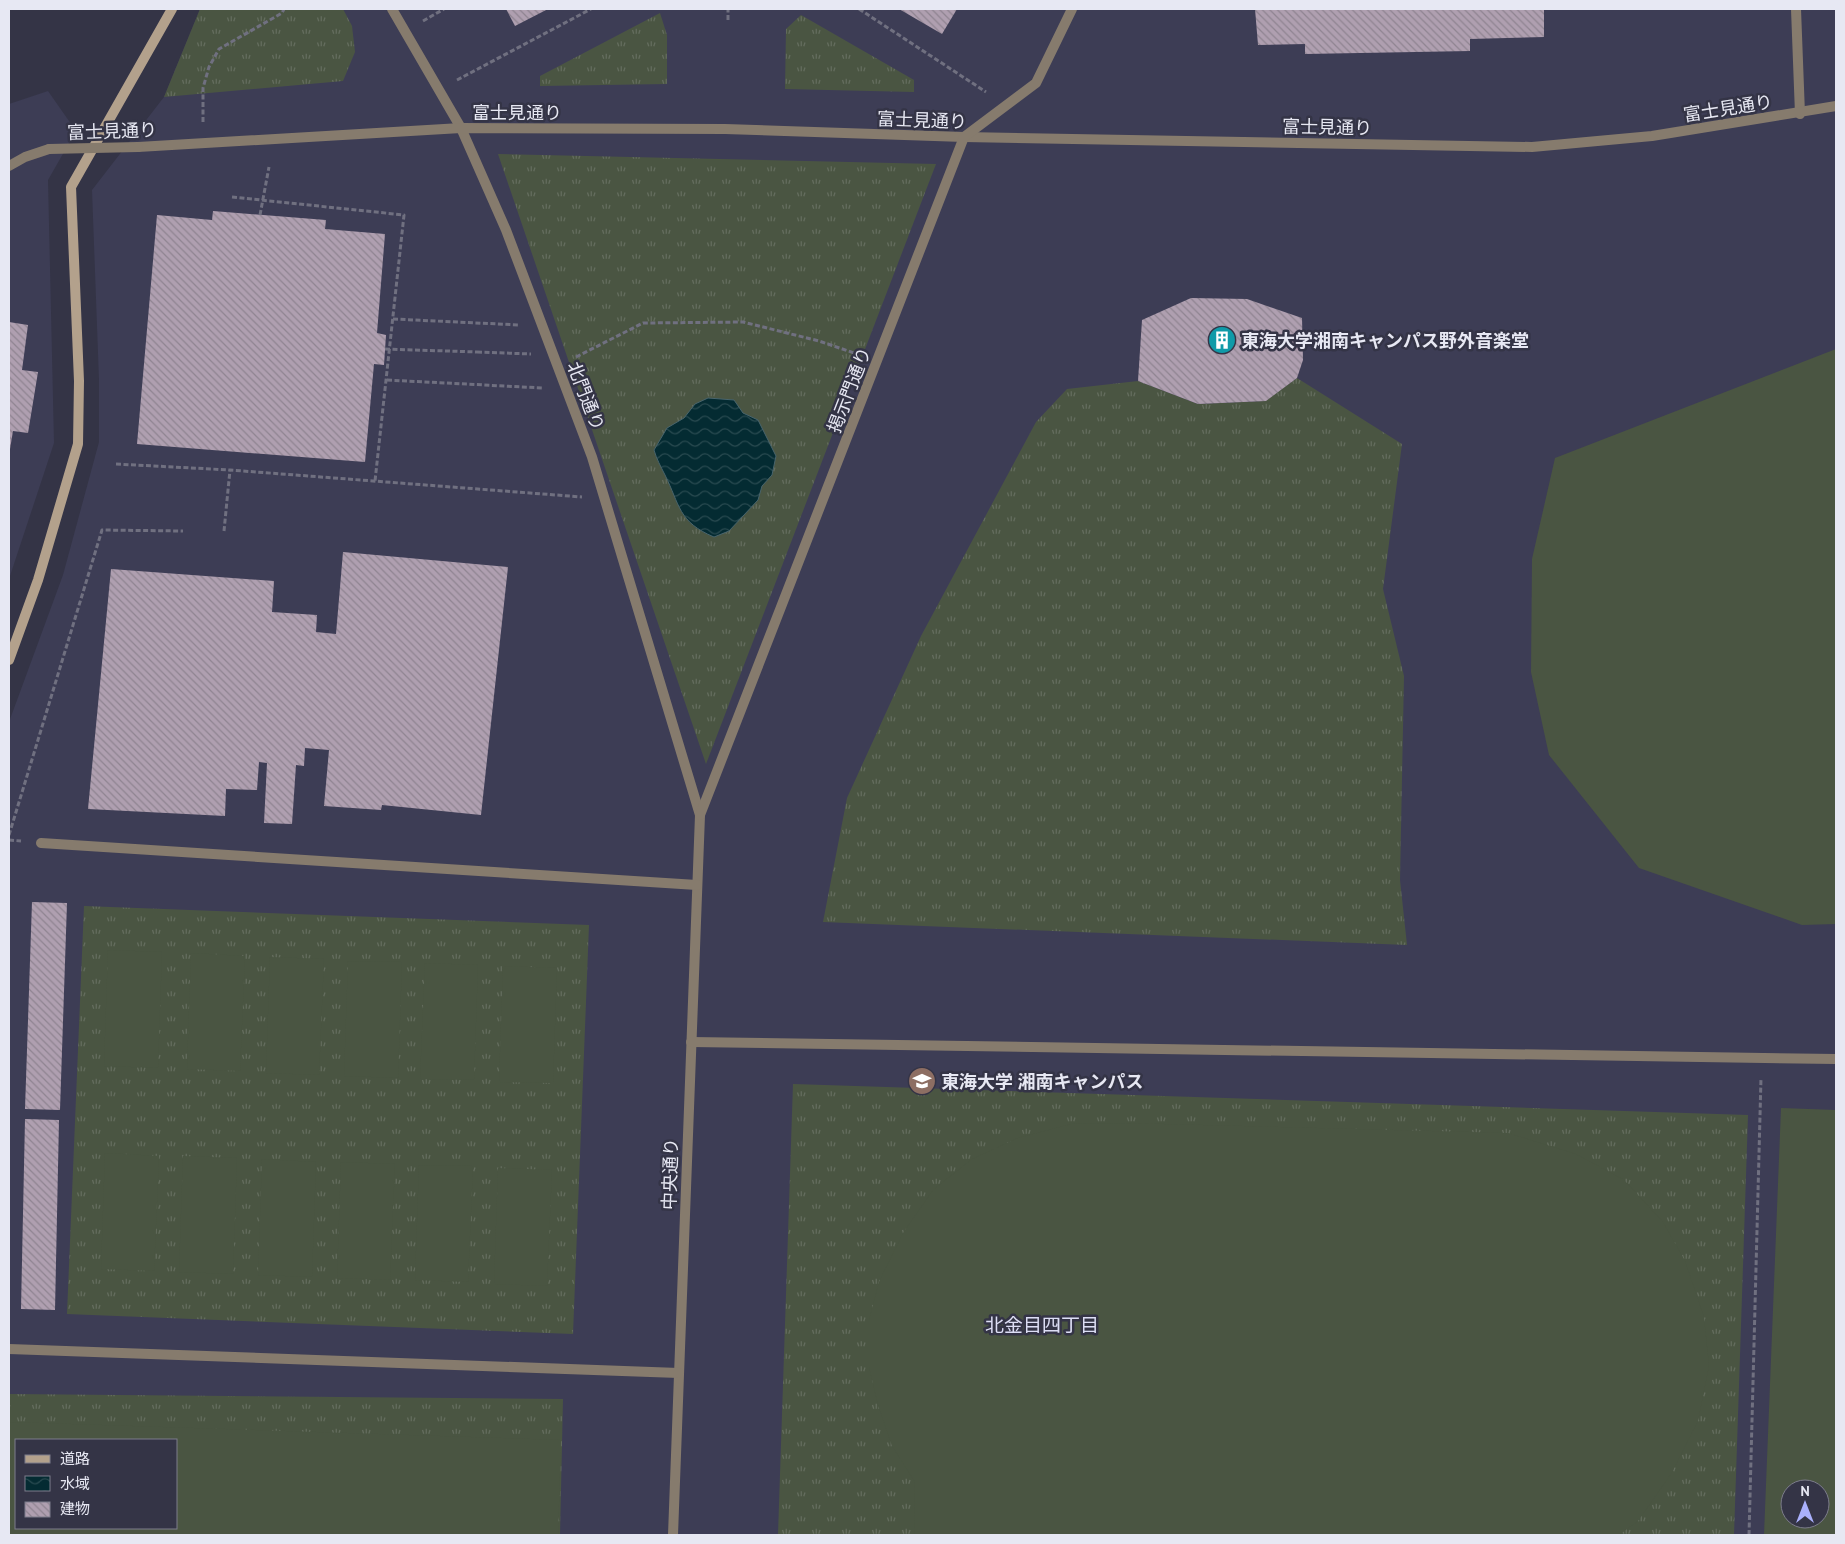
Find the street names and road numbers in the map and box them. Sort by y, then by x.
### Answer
street label: 富士見通り [1682,90,1774,126]
street label: 富士見通り [472,101,562,124]
street label: 富士見通り [877,107,967,133]
street label: 富士見通り [1282,115,1372,139]
street label: 富士見通り [67,118,157,144]
street label: 掲示門通り [822,344,876,436]
street label: 北門通り [562,358,610,434]
street label: 中央通り [657,1138,683,1210]

